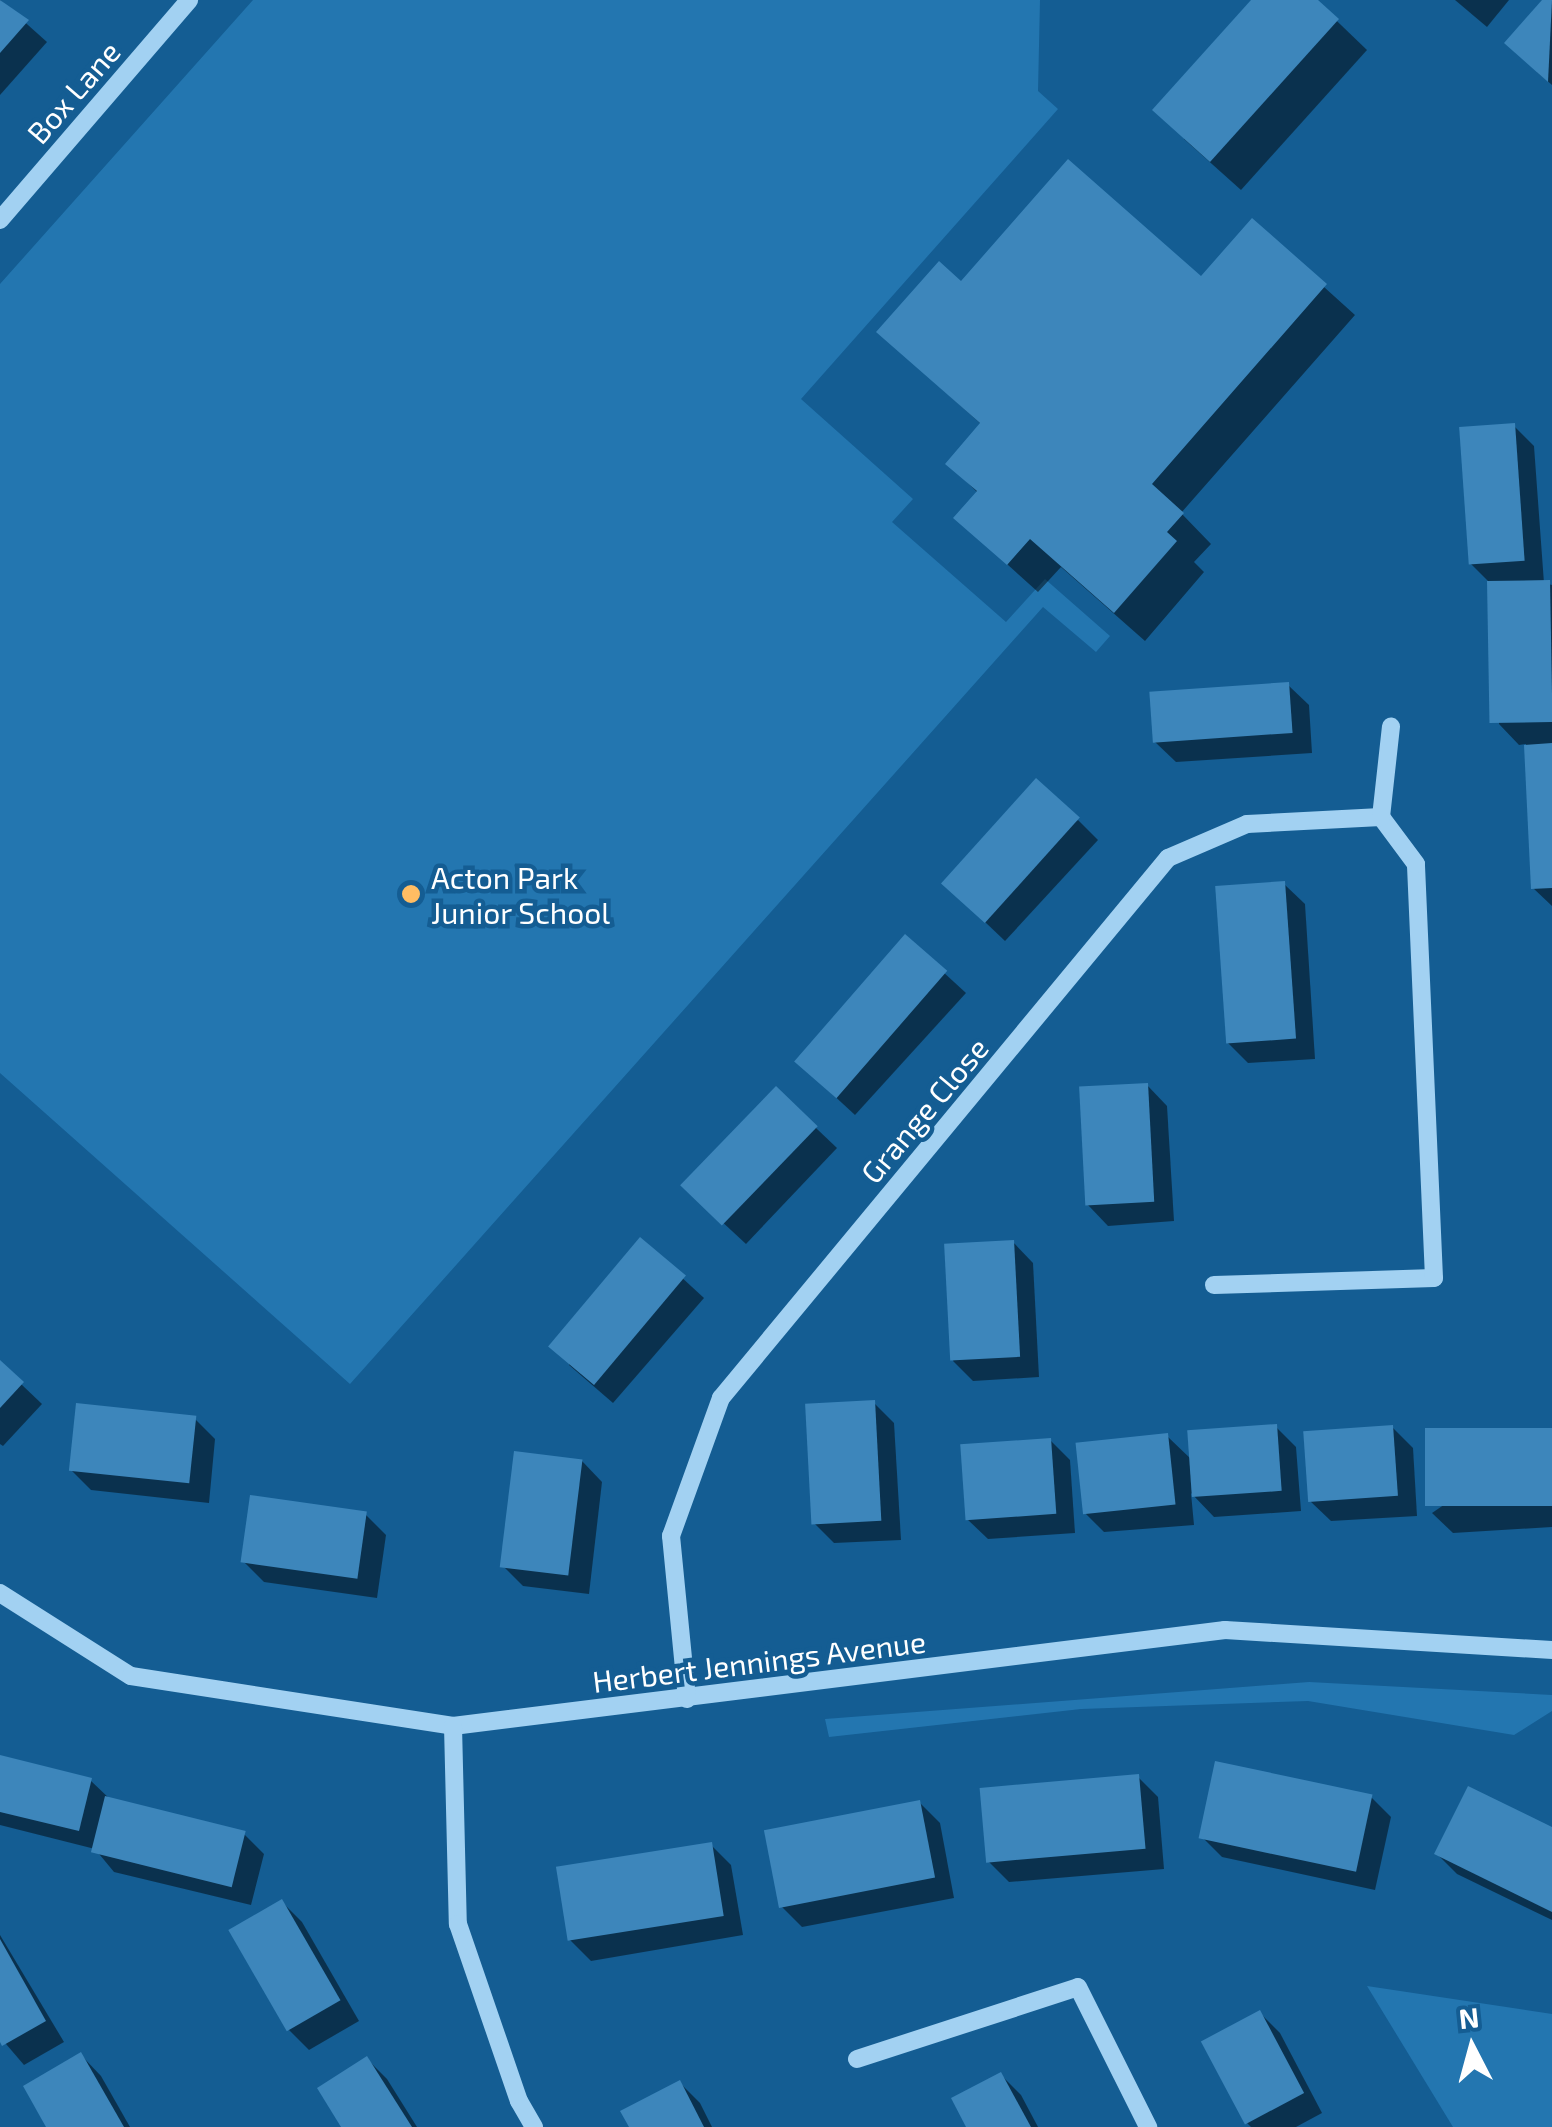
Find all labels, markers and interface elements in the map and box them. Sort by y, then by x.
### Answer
street label: Box Lane [19,34,127,150]
place label: Acton Park Junior School [431,859,611,930]
marker: Acton Park Junior School [400,883,422,905]
street label: Grange Close [853,1030,995,1190]
street label: Herbert Jennings Avenue [590,1623,928,1699]
north arrow [1422,1997,1522,2097]
text: N [1457,1999,1481,2035]

